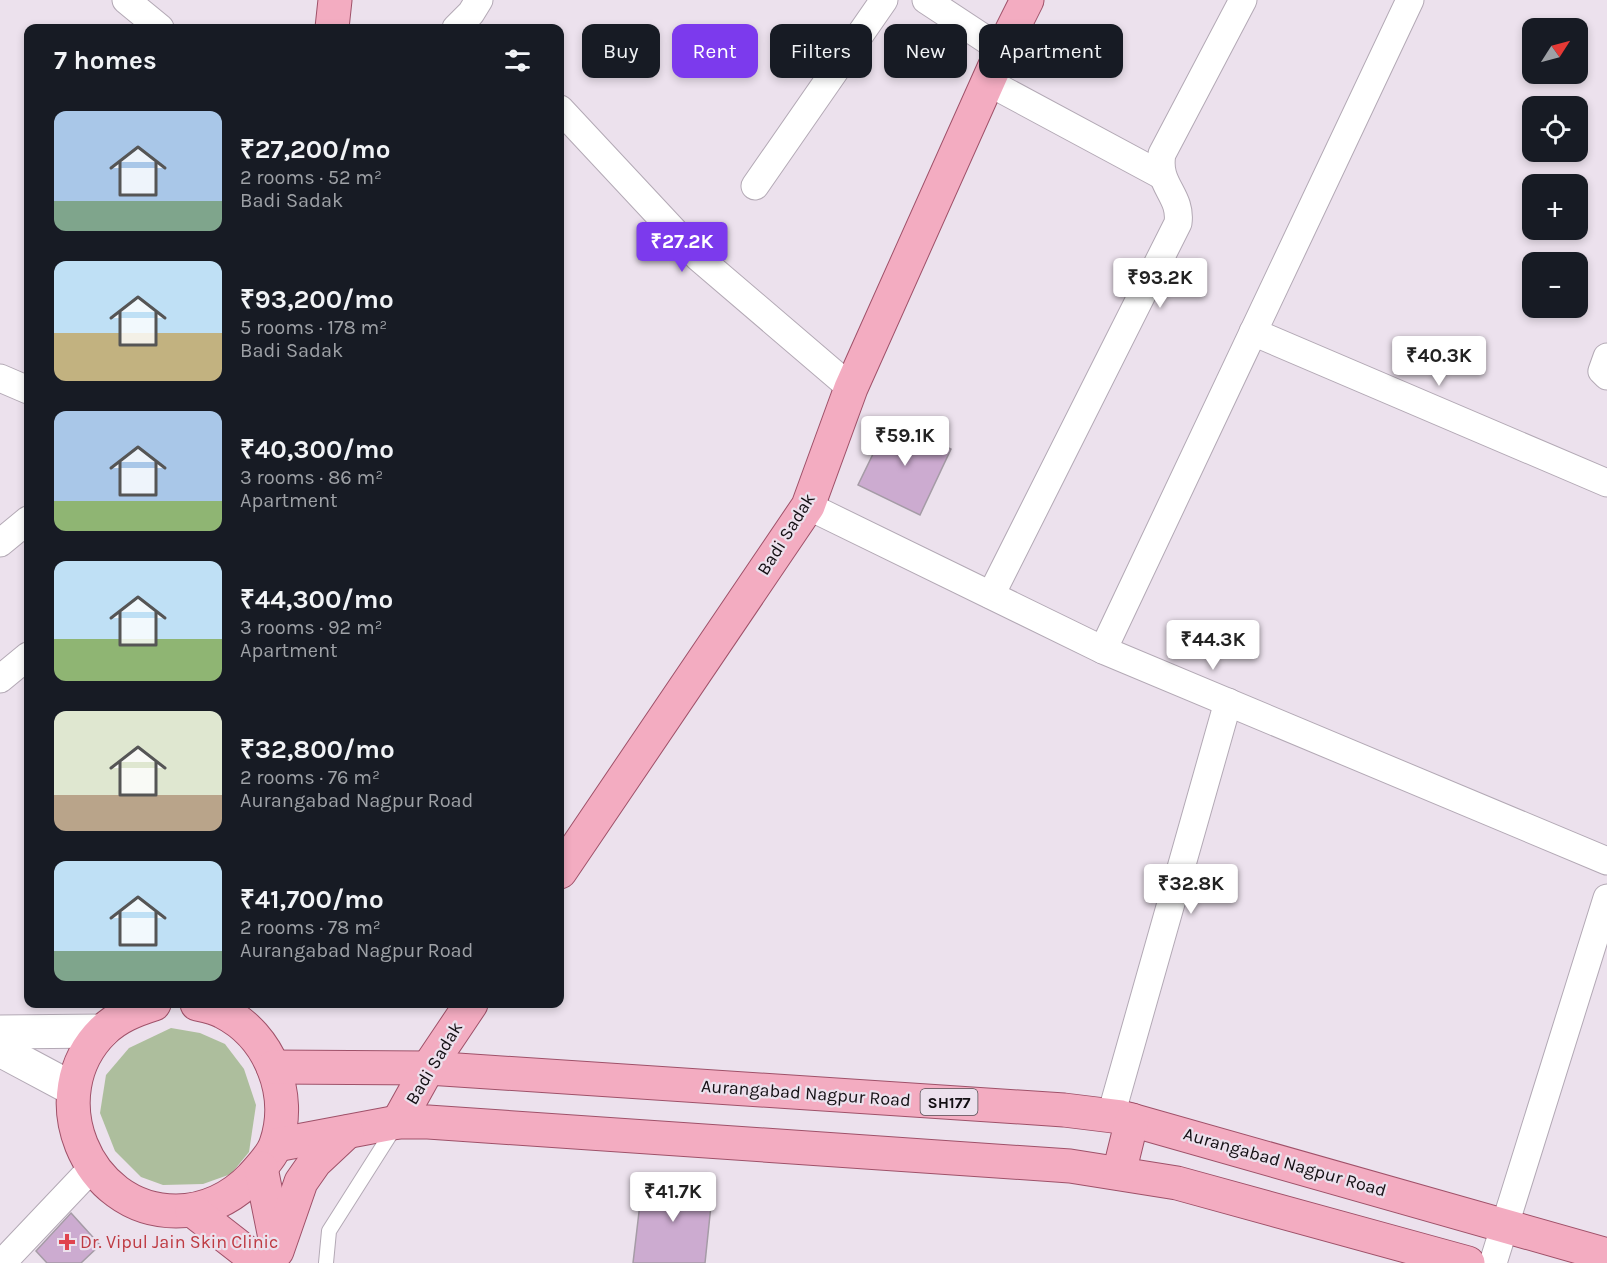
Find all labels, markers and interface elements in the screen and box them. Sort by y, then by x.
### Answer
north arrow [1522,18,1588,84]
map controls [1522,18,1588,318]
chip: Buy [582,24,660,78]
chip: Rent [672,24,758,78]
chip: Filters [770,24,872,78]
chip: New [884,24,967,78]
chip: Apartment [979,24,1123,78]
icon: filters [501,44,534,77]
text: 7 homes [54,45,157,76]
button: locate [1522,96,1588,162]
text: ₹27,200/mo [240,134,390,165]
icon: home [102,135,174,207]
text: 2 rooms · 52 m² [240,166,382,189]
button: + [1522,174,1588,240]
text: Badi Sadak [240,189,343,212]
pin: ₹27.2K [633,222,731,273]
text: ₹27.2K [651,230,713,253]
button: − [1522,252,1588,318]
pin: ₹93.2K [1111,258,1209,309]
text: ₹93.2K [1127,266,1193,289]
text: ₹93,200/mo [240,284,394,315]
icon: home [102,285,174,357]
text: 5 rooms · 178 m² [240,316,387,339]
pin: ₹40.3K [1390,336,1488,387]
text: Badi Sadak [240,339,343,362]
text: ₹40.3K [1406,344,1472,367]
pin: ₹59.1K [856,416,954,467]
text: ₹59.1K [875,424,935,447]
text: ₹40,300/mo [240,434,394,465]
icon: home [102,435,174,507]
text: 3 rooms · 86 m² [240,466,383,489]
text: Apartment [240,489,338,512]
street label: Badi Sadak [752,489,820,579]
text: ₹44,300/mo [240,584,393,615]
icon: home [102,585,174,657]
text: 3 rooms · 92 m² [240,616,383,639]
pin: ₹44.3K [1164,620,1262,671]
text: ₹44.3K [1180,628,1246,651]
text: Apartment [240,639,338,662]
text: ₹32,800/mo [240,734,395,765]
icon: home [102,735,174,807]
text: 2 rooms · 76 m² [240,766,380,789]
text: Aurangabad Nagpur Road [240,789,473,812]
pin: ₹32.8K [1142,864,1240,915]
text: ₹32.8K [1158,872,1224,895]
text: ₹41,700/mo [240,884,384,915]
icon: home [102,885,174,957]
text: 2 rooms · 78 m² [240,916,381,939]
text: Aurangabad Nagpur Road [240,939,473,962]
street label: Badi Sadak [401,1018,467,1108]
street label: Aurangabad Nagpur Road [700,1075,912,1111]
road number: SH177 [920,1089,978,1115]
street label: Aurangabad Nagpur Road [1181,1122,1389,1202]
pin: ₹41.7K [624,1172,722,1223]
text: ₹41.7K [644,1180,702,1203]
place label: Dr. Vipul Jain Skin Clinic [80,1231,278,1253]
marker: Dr. Vipul Jain Skin Clinic [58,1233,76,1251]

